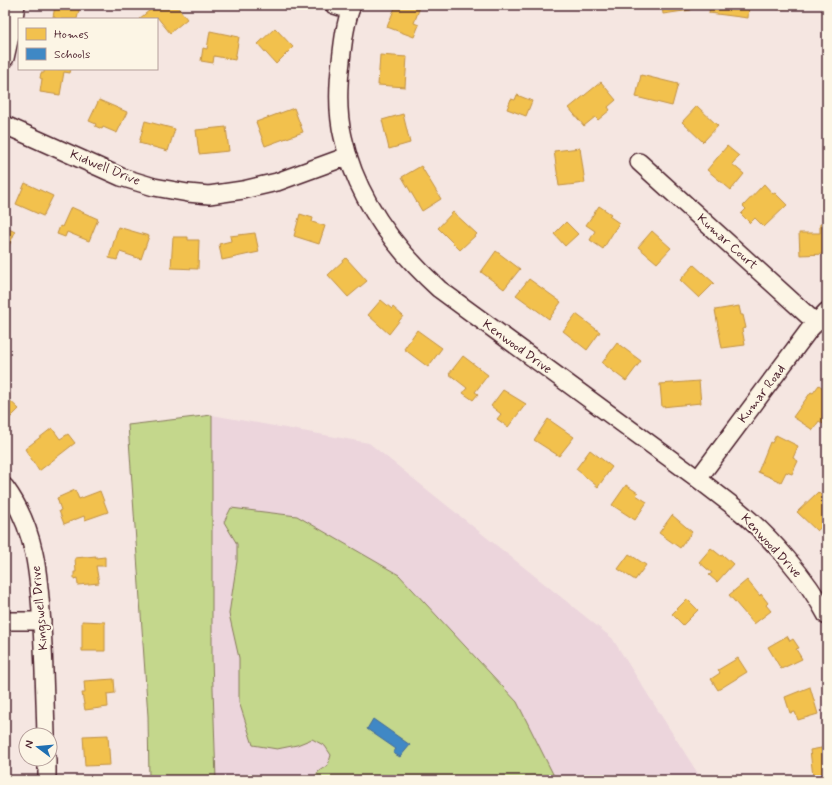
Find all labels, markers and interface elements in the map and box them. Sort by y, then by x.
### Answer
legend [18,18,158,70]
text: Homes [54,27,89,43]
text: Schools [54,47,90,63]
street label: Kidwell Drive [67,146,143,190]
street label: Kumar Court [693,210,761,274]
street label: Kenwood Drive [479,316,555,378]
street label: Kumar Road [734,361,790,427]
street label: Kenwood Drive [737,510,805,582]
street label: Kingswell Drive [28,565,53,651]
north arrow [18,727,58,767]
text: N [22,739,37,750]

